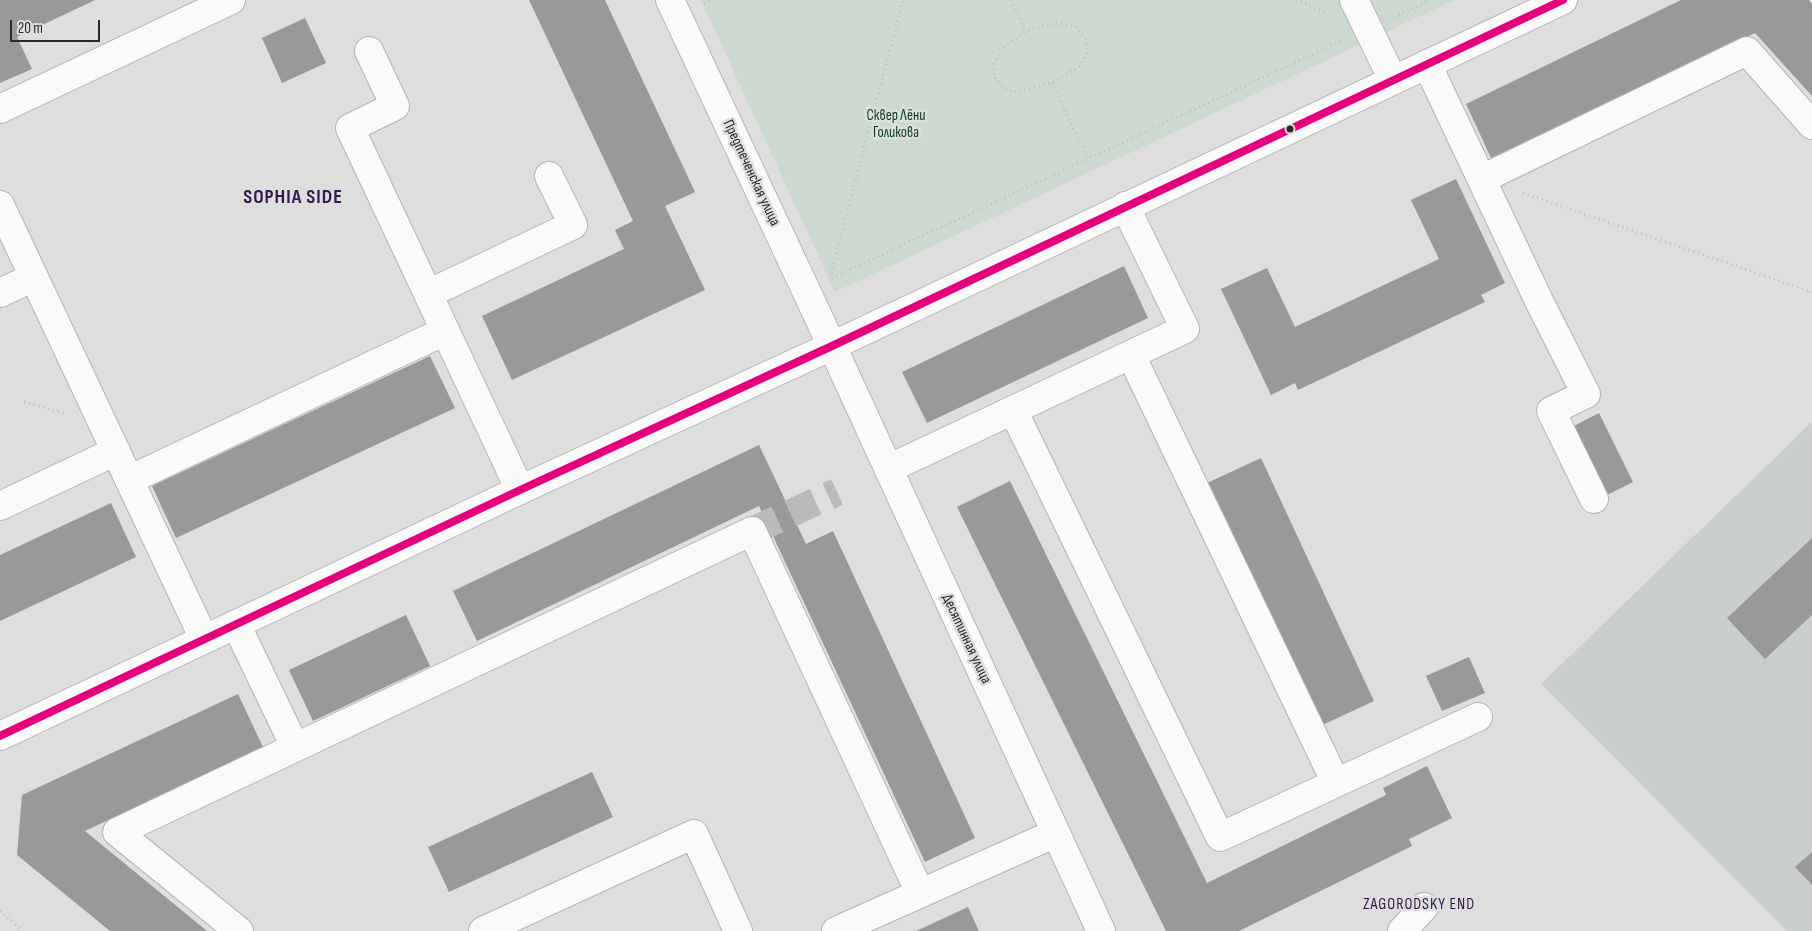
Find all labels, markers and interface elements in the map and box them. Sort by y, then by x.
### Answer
scale bar [12,10,102,42]
text: 20 m [18,19,43,38]
park label: Сквер Лёни Голикова [867,107,925,142]
street label: Предтеченская улица [719,117,783,229]
unlabelled marker [1285,124,1295,134]
district label: SOPHIA SIDE [242,186,344,210]
street label: Десятинная улица [937,591,995,687]
district label: ZAGORODSKY END [1361,895,1477,915]

